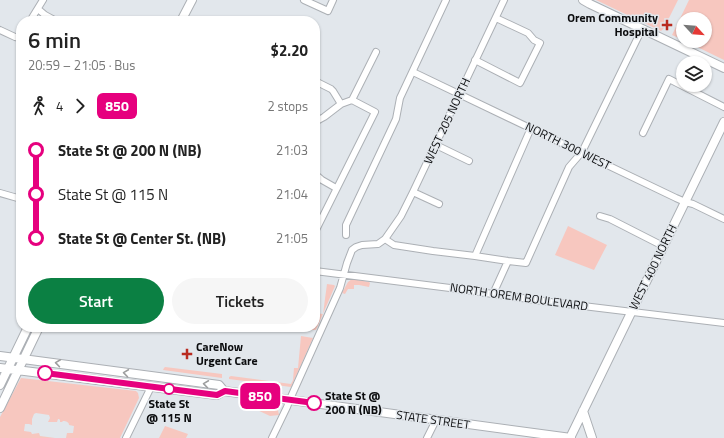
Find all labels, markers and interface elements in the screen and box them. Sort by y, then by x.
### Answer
place label: Orem Community Hospital [567,8,658,41]
north arrow [676,12,712,48]
map controls [676,12,712,92]
marker: Orem Community Hospital [661,19,673,31]
text: 6 min [28,23,81,57]
text: $2.20 [271,39,308,62]
text: 20:59 – 21:05 · Bus [28,55,135,75]
button: layers [676,56,712,92]
street label: WEST 205 NORTH [418,75,475,167]
icon: walk [28,95,50,117]
icon: forward [69,95,91,117]
text: 850 [105,95,129,116]
text: 4 [56,96,63,116]
text: 2 stops [267,96,308,116]
street label: NORTH 300 WEST [522,117,615,175]
text: State St @ 200 N (NB) [58,139,201,162]
text: 21:03 [276,140,308,160]
text: State St @ 115 N [58,183,168,206]
text: 21:04 [276,184,308,204]
street label: WEST 400 NORTH [624,221,682,313]
text: State St @ Center St. (NB) [58,227,226,250]
text: 21:05 [276,228,308,248]
street label: NORTH OREM BOULEVARD [449,277,590,316]
button: Start [28,278,164,324]
button: Tickets [172,278,308,324]
place label: CareNow Urgent Care [196,337,258,370]
marker: CareNow Urgent Care [181,348,193,360]
one-way arrow [55,359,62,368]
unlabelled marker [37,365,53,381]
one-way arrow [123,369,129,378]
one-way arrow [203,380,210,389]
marker: State St @ 115 N [163,383,175,395]
line badge: 850 [237,383,283,409]
text: 850 [248,385,272,406]
place label: State St @ 200 N (NB) [325,386,382,419]
place label: State St @ 115 N [146,394,192,427]
marker: State St @ 200 N (NB) [306,395,322,411]
street label: STATE STREET [395,405,472,434]

